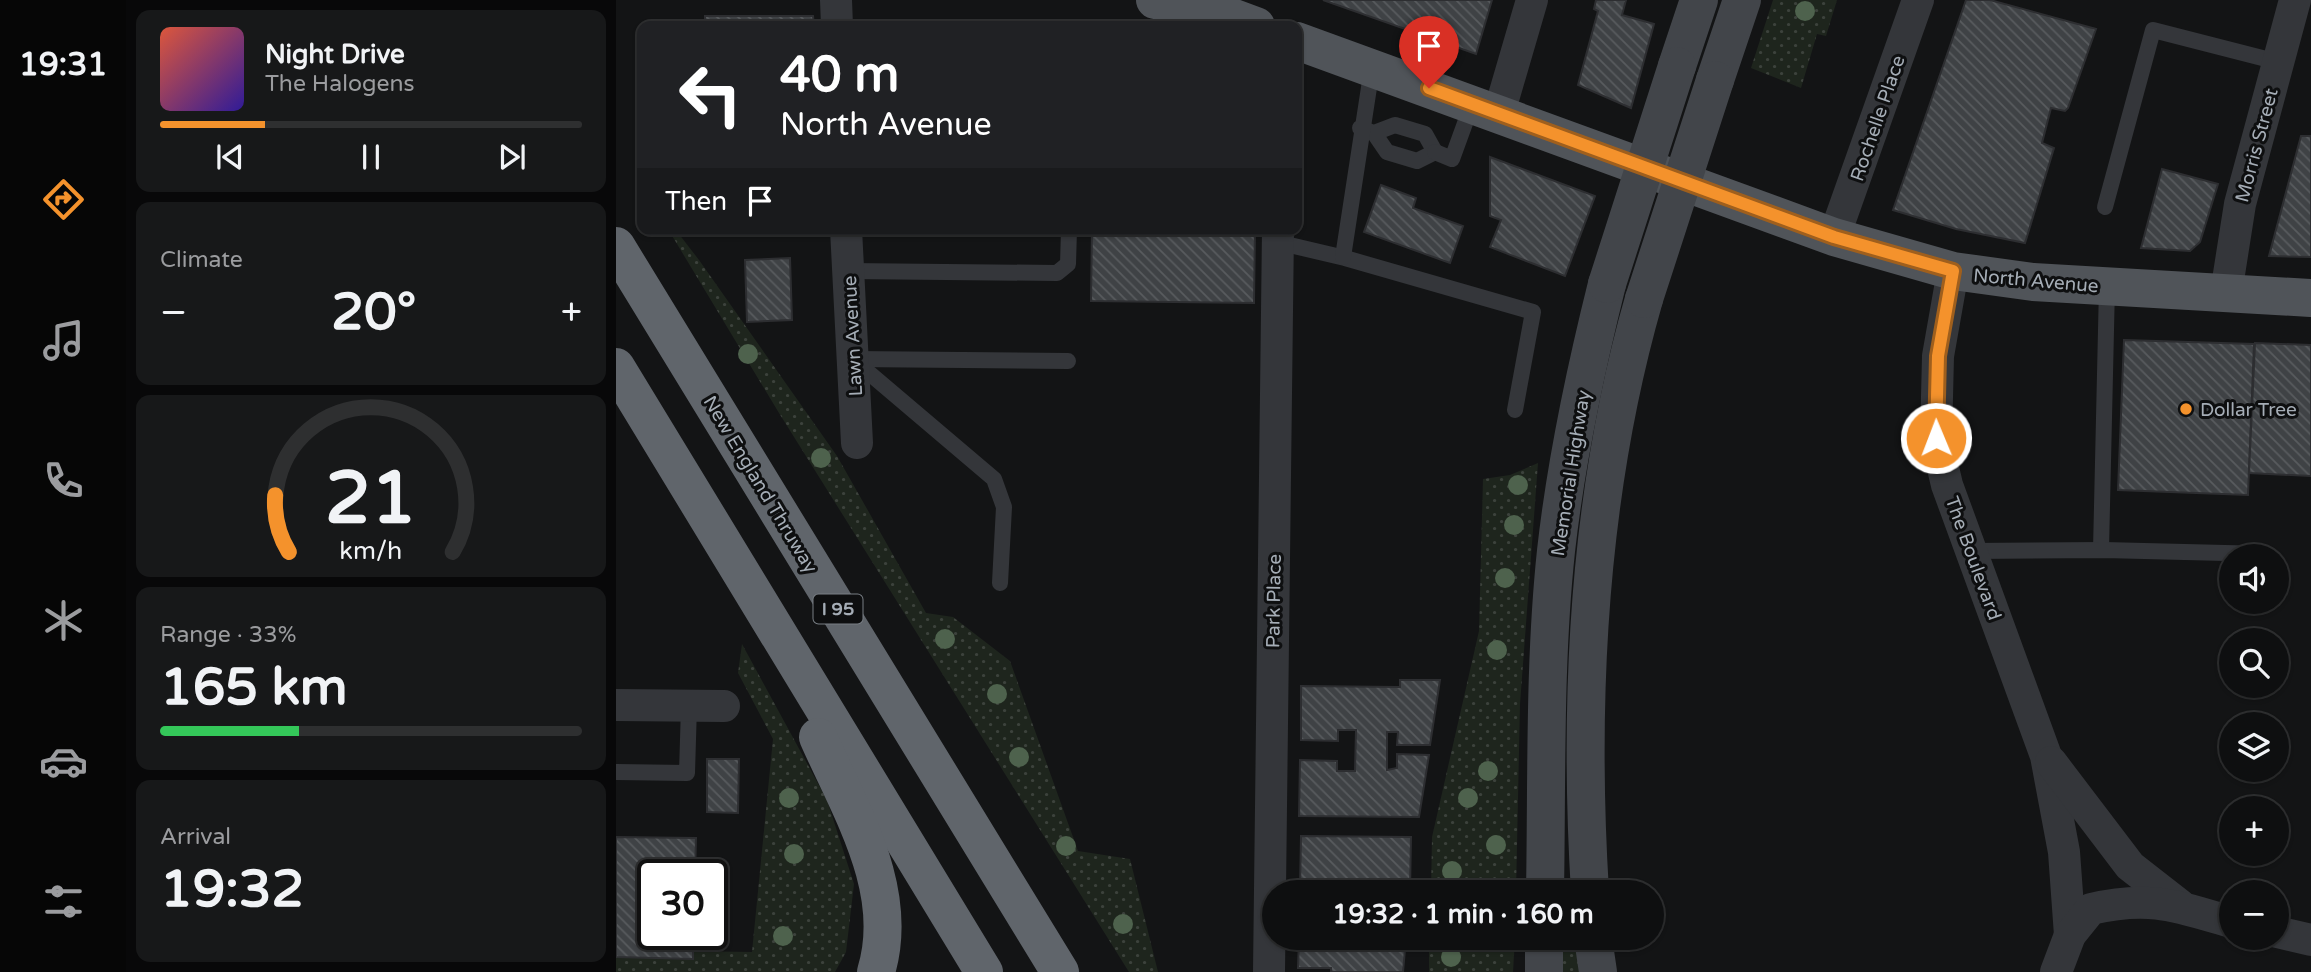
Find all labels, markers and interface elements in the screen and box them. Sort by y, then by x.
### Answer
pin [1399,16,1459,88]
icon: arrive [1410,27,1448,65]
text: Night Drive [265,39,405,70]
text: 19:31 [19,46,107,84]
text: 40 m [780,46,899,105]
icon: left [665,49,756,140]
street label: Rochelle Place [1846,53,1910,184]
text: The Halogens [265,70,414,98]
street label: Morris Street [2231,86,2283,205]
text: North Avenue [780,106,992,144]
icon: previous [211,138,249,176]
icon: pause [352,138,390,176]
icon: next [493,138,531,176]
icon: directions [39,175,88,224]
icon: arrive [741,182,779,220]
text: Then [665,186,727,217]
text: Climate [160,246,243,274]
street label: North Avenue [1972,265,2099,297]
street label: Lawn Avenue [839,275,867,397]
text: 20° [331,281,416,344]
text: − [160,290,187,336]
text: + [561,290,582,336]
icon: music [39,316,88,365]
street label: Memorial Highway [1547,388,1595,558]
street label: New England Thruway [699,392,822,577]
place label: Dollar Tree [2200,399,2297,421]
position arrow [1899,401,1973,475]
marker: Dollar Tree [2178,401,2194,417]
text: 21 [325,455,417,543]
icon: phone [39,456,88,505]
street label: The Boulevard [1941,494,2006,623]
text: km/h [340,536,402,566]
map controls [2219,544,2289,950]
button: sound [2219,544,2289,614]
street label: Park Place [1262,554,1286,648]
road number: I 95 [814,594,862,624]
icon: climate [39,596,88,645]
text: Range · 33% [160,621,296,649]
button: search [2219,628,2289,698]
text: 165 km [160,656,348,719]
button: layers [2219,712,2289,782]
icon: car [39,737,88,786]
button: + [2219,796,2289,866]
text: Arrival [160,823,231,851]
text: 19:32 [160,858,304,921]
speed limit sign: 30 [637,859,728,950]
icon: filters [39,877,88,926]
button: − [2219,880,2289,950]
text: 19:32 · 1 min · 160 m [1332,899,1594,930]

